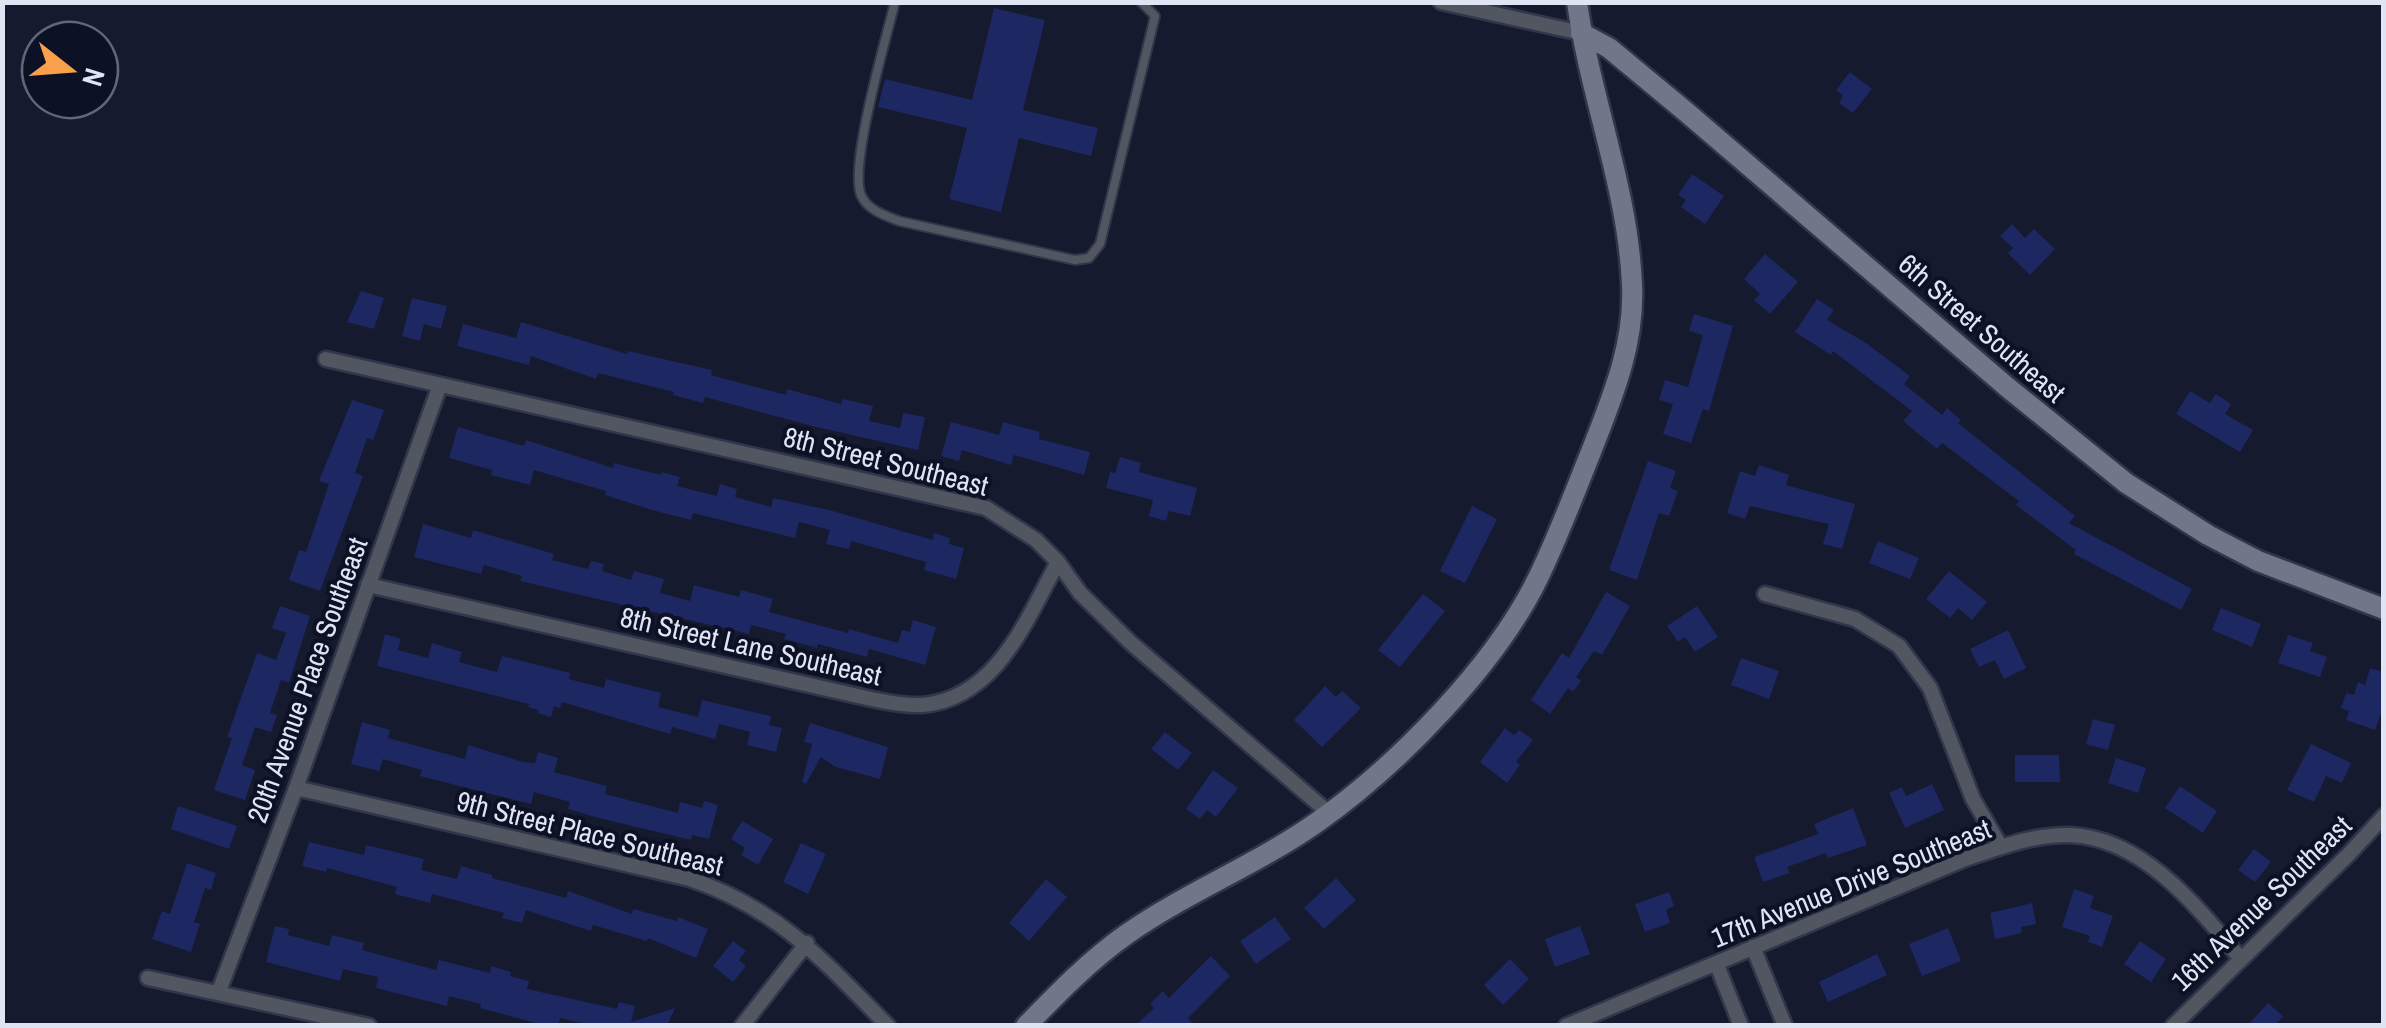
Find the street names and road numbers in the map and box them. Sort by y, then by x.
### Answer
street label: 6th Street Southeast [1891,245,2073,411]
street label: 8th Street Southeast [780,417,992,505]
street label: 20th Avenue Place Southeast [238,532,376,828]
street label: 8th Street Lane Southeast [617,597,885,695]
street label: 9th Street Place Southeast [453,782,727,884]
street label: 16th Avenue Southeast [2163,807,2359,999]
street label: 17th Avenue Drive Southeast [1706,810,1996,956]

